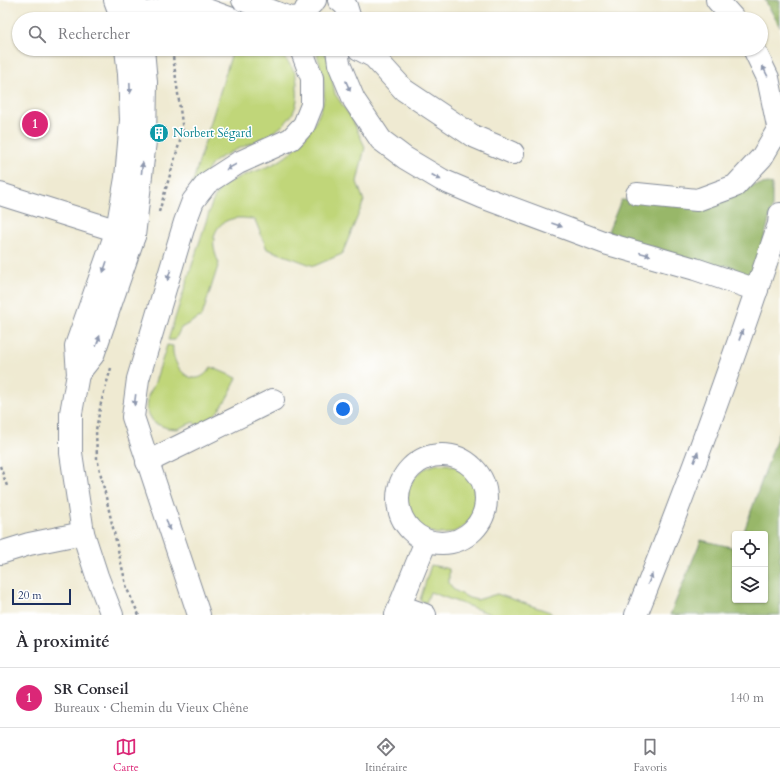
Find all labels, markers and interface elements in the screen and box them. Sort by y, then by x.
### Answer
search box [12,12,768,56]
icon: search [26,23,48,45]
text: Rechercher [58,24,130,44]
one-way arrow [762,65,768,77]
one-way arrow [345,80,351,92]
one-way arrow [126,82,133,94]
pin: 1 [22,109,48,139]
building icon: Norbert Ségard [148,122,170,144]
place label: Norbert Ségard [173,125,252,141]
one-way arrow [139,162,145,174]
one-way arrow [225,163,237,170]
one-way arrow [430,173,442,180]
one-way arrow [551,223,563,229]
one-way arrow [639,251,651,257]
one-way arrow [101,262,107,274]
one-way arrow [166,269,172,281]
one-way arrow [738,329,744,341]
one-way arrow [95,335,101,347]
one-way arrow [132,394,138,406]
your location [333,399,353,419]
one-way arrow [693,451,699,463]
one-way arrow [165,519,171,531]
map controls [732,531,768,603]
button: locate [732,531,768,567]
button: layers [732,567,768,603]
one-way arrow [648,572,654,584]
scale bar [12,587,71,606]
text: 20 m [18,588,42,603]
text: À proximité [16,630,110,653]
text: SR Conseil [54,679,129,699]
text: 1 [26,689,32,707]
text: 140 m [730,689,764,707]
text: Bureaux · Chemin du Vieux Chêne [54,699,249,717]
tab: Carte [113,736,139,775]
tab: Itinéraire [365,736,407,775]
tab: Favoris [634,736,667,775]

